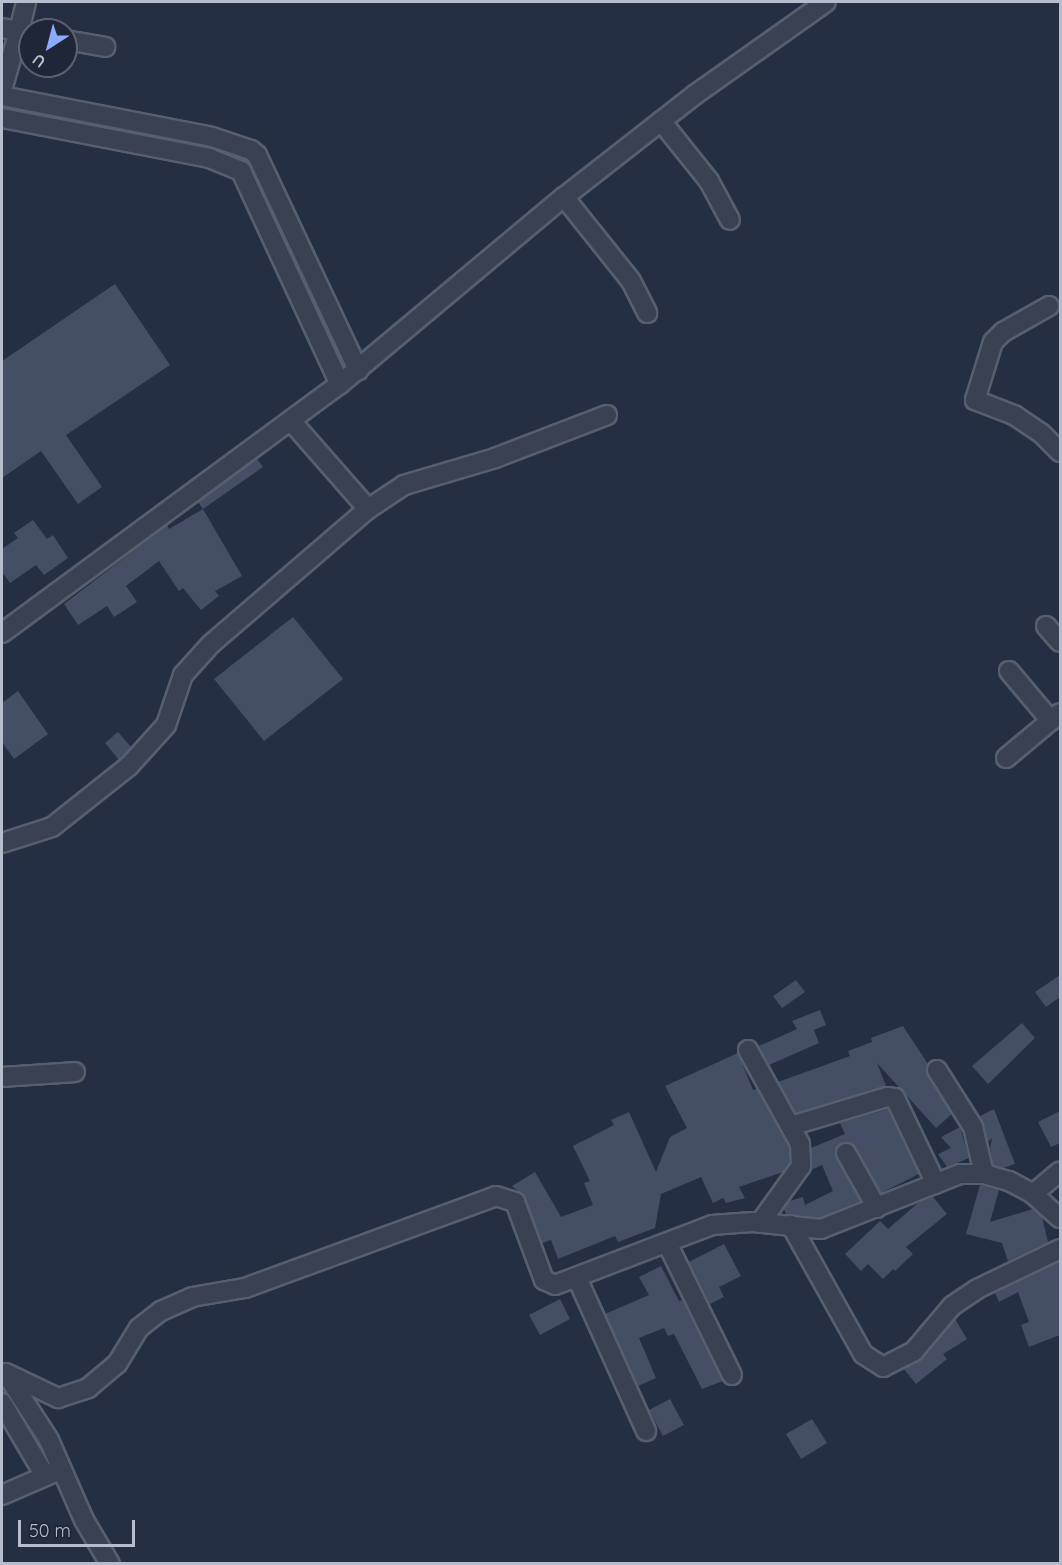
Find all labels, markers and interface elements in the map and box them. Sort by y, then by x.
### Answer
north arrow [18,18,78,78]
text: U [28,50,49,72]
scale bar [21,1508,138,1546]
text: 50 m [29,1519,71,1542]

